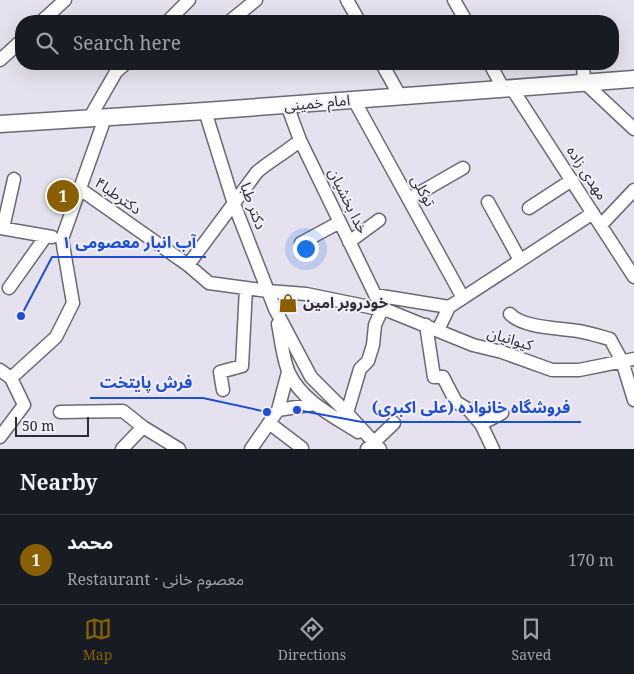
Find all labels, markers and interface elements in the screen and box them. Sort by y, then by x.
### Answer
search box [15,15,619,70]
icon: search [33,29,61,57]
text: Search here [73,30,181,56]
street label: امام خمینی [283,89,351,117]
street label: مهدی زاده [563,142,613,203]
street label: خدا بخشیان [324,164,373,237]
street label: توکلی [407,171,441,210]
street label: دکترطبا۴ [91,172,146,218]
pin: 1 [47,177,79,215]
street label: دکتر طبا [236,179,272,232]
callout: آب انبار معصومی ۱ [52,226,206,257]
text: آب انبار معصومی ۱ [62,231,197,253]
your location [293,236,319,262]
shop icon: خودروبر امین [277,292,299,314]
place label: خودروبر امین [303,292,389,312]
street label: کیوانیان [485,322,536,355]
callout: فرش پایتخت [90,367,203,398]
text: فرش پایتخت [100,371,192,393]
callout: فروشگاه خانواده (علی اکبری) [362,391,581,422]
text: فروشگاه خانواده (علی اکبری) [372,396,570,418]
scale bar [15,414,89,437]
text: 50 m [22,416,55,435]
text: Nearby [20,468,98,496]
text: محمد [67,529,113,555]
text: 1 [31,549,41,571]
text: 170 m [568,549,614,571]
text: Restaurant · معصوم خانی [67,568,244,590]
tab: Map [83,615,112,664]
tab: Directions [278,615,346,664]
tab: Saved [512,615,551,664]

